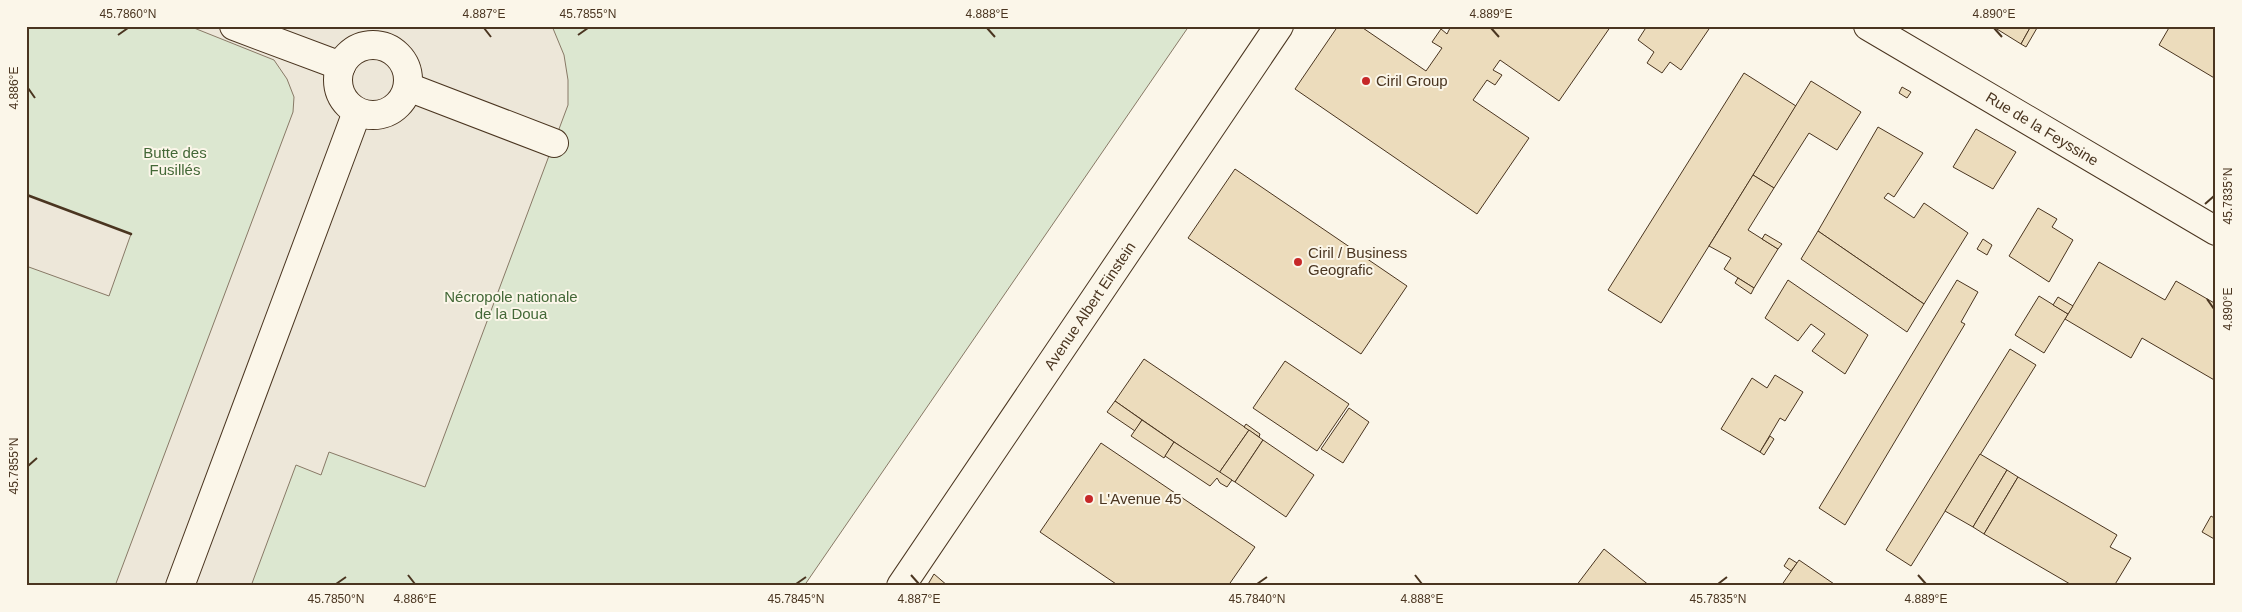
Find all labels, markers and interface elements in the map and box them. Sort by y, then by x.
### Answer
text: 45.7860°N [100,7,156,21]
text: 4.887°E [463,7,505,21]
text: 45.7855°N [560,7,616,21]
text: 4.888°E [966,7,1008,21]
text: 4.889°E [1470,7,1512,21]
text: 4.890°E [1973,7,2015,21]
text: 4.886°E [7,67,21,109]
place label: Ciril Group [1376,72,1448,89]
marker: Ciril Group [1360,75,1372,87]
street label: Rue de la Feyssine [1983,88,2102,169]
park label: Butte des Fusillés [143,144,207,178]
text: 45.7835°N [2221,168,2235,224]
street label: Avenue Albert Einstein [1040,239,1139,373]
place label: Ciril / Business Geografic [1308,244,1407,278]
marker: Ciril / Business Geografic [1292,256,1304,268]
park label: Nécropole nationale de la Doua [444,288,578,322]
text: 4.890°E [2221,288,2235,330]
text: 45.7855°N [7,438,21,494]
place label: L'Avenue 45 [1099,490,1182,507]
marker: L'Avenue 45 [1083,493,1095,505]
text: 45.7850°N [308,592,364,606]
text: 4.886°E [394,592,436,606]
text: 45.7845°N [768,592,824,606]
text: 4.887°E [898,592,940,606]
text: 45.7840°N [1229,592,1285,606]
text: 4.888°E [1401,592,1443,606]
text: 45.7835°N [1690,592,1746,606]
text: 4.889°E [1905,592,1947,606]

